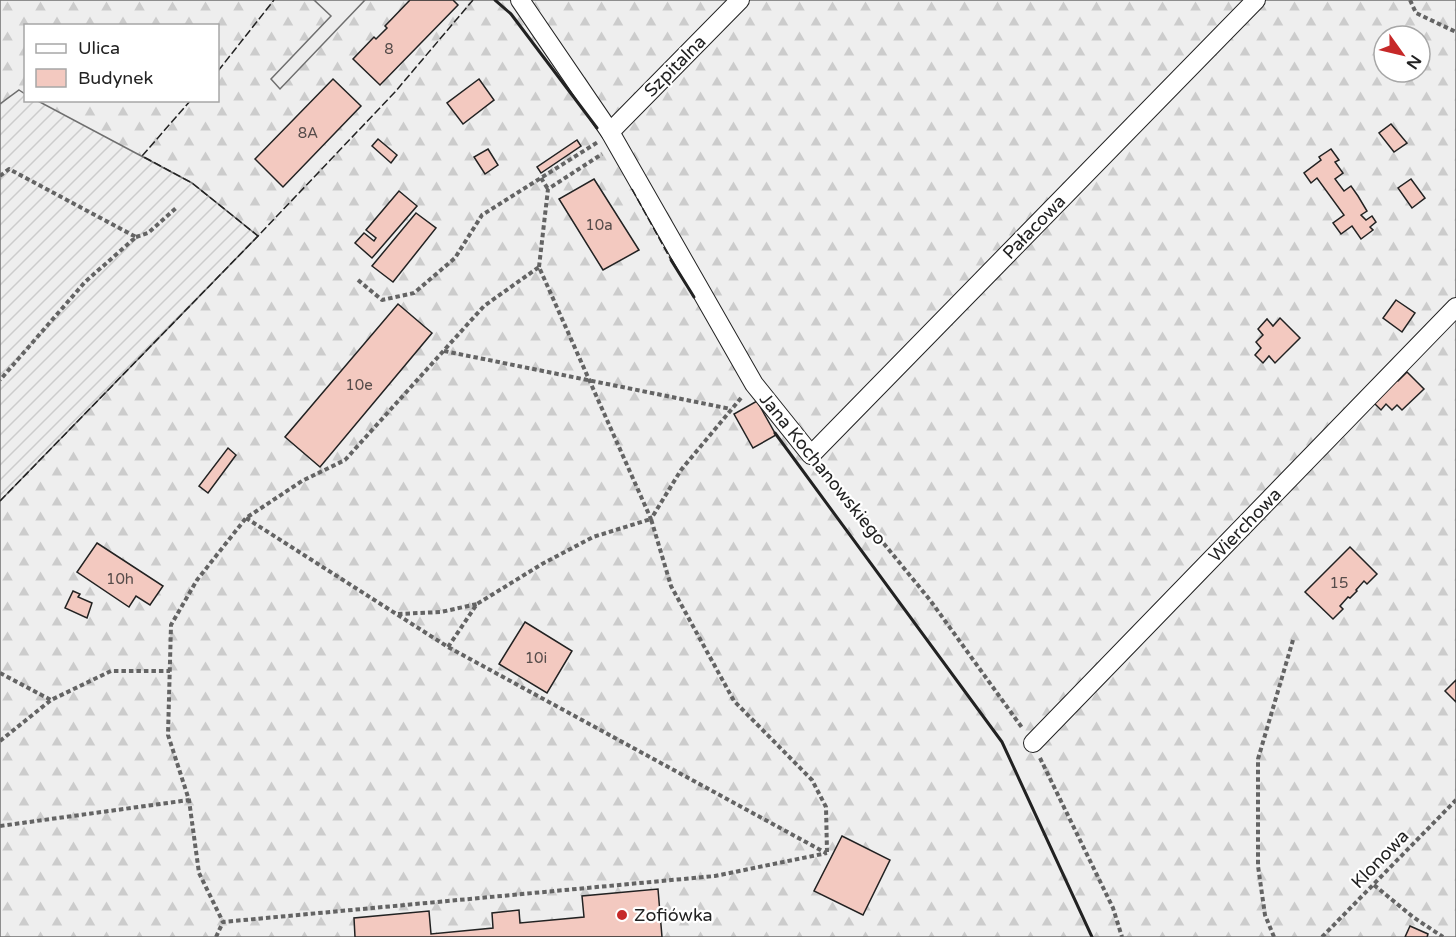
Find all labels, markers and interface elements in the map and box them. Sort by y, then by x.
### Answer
legend [24,24,219,102]
north arrow [1372,24,1432,84]
street label: Szpitalna [639,30,711,102]
text: Ulica [78,37,120,59]
house number: 8 [384,40,394,58]
text: N [1402,51,1425,73]
text: Budynek [78,67,153,89]
house number: 8A [298,124,318,142]
street label: Pałacowa [998,190,1070,264]
house number: 10a [585,216,613,234]
house number: 10e [345,376,373,394]
street label: Jana Kochanowskiego [755,388,891,550]
street label: Wierchowa [1204,483,1286,567]
house number: 10h [106,570,134,588]
house number: 15 [1330,574,1348,592]
house number: 10i [525,649,547,667]
street label: Klonowa [1347,825,1413,893]
place label: Zofiówka [634,904,713,926]
marker: Zofiówka [615,908,629,922]

